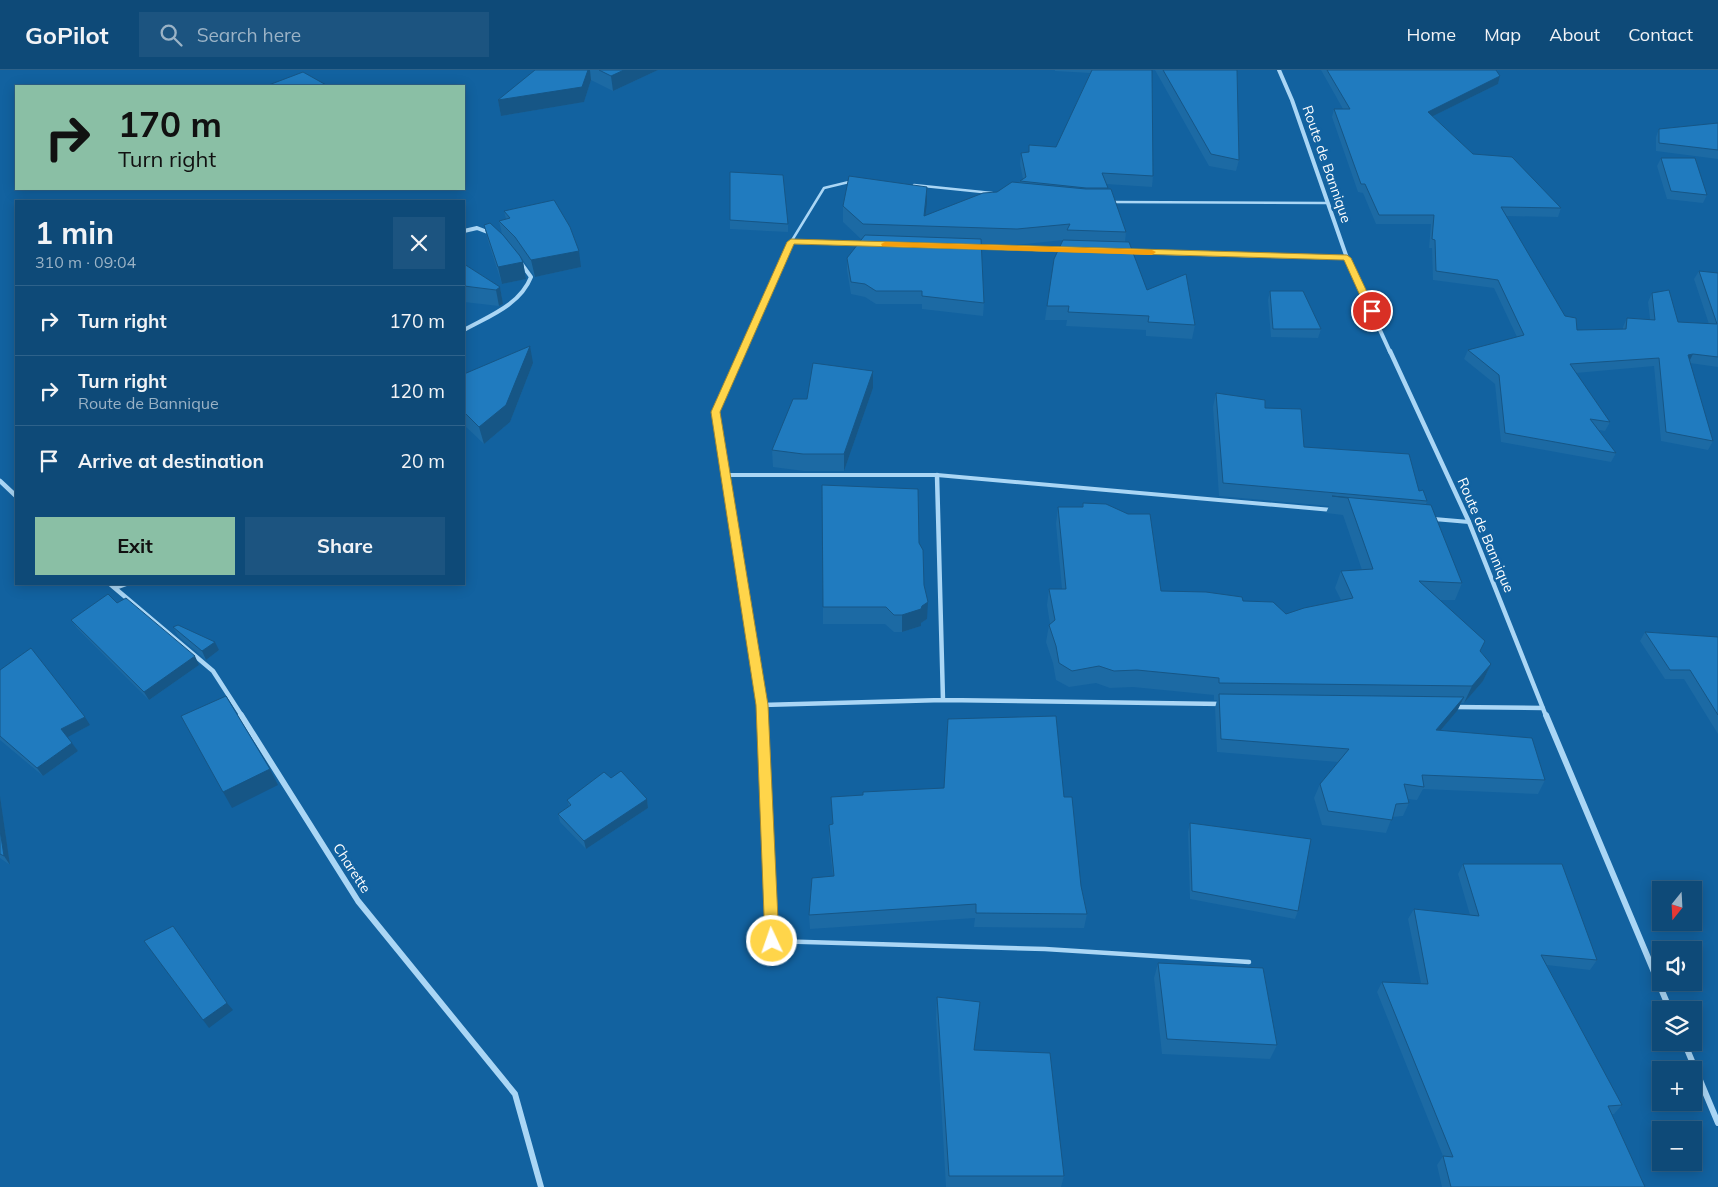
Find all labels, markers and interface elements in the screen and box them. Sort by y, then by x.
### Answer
search box [139,12,489,57]
text: GoPilot [25,20,109,50]
icon: search [157,21,185,49]
text: Search here [197,23,301,47]
text: Home [1406,23,1456,46]
text: Map [1484,23,1521,46]
text: About [1549,23,1600,46]
text: Contact [1628,23,1693,46]
text: 170 m [118,102,222,146]
street label: Route de Bannique [1298,103,1356,225]
icon: right [35,105,100,170]
text: Turn right [118,145,216,173]
text: 1 min [35,214,114,252]
button: close [393,217,445,269]
text: 310 m · 09:04 [35,252,136,272]
pin [1351,290,1393,332]
icon: arrive [1358,297,1386,325]
icon: right [35,307,63,335]
text: Turn right [78,309,167,333]
text: 170 m [389,309,445,333]
text: Turn right [78,369,167,393]
icon: right [35,377,63,405]
text: 120 m [389,379,445,403]
text: Route de Bannique [78,393,219,413]
icon: arrive [35,447,63,475]
text: Arrive at destination [78,449,264,473]
text: 20 m [401,449,445,473]
street label: Route de Bannique [1454,475,1518,595]
button: Exit [35,517,235,575]
button: Share [245,517,445,575]
street label: Charette [329,840,375,896]
north arrow [1652,881,1702,931]
map controls [1652,881,1702,1171]
position arrow [745,914,797,966]
button: sound [1652,941,1702,991]
button: layers [1652,1001,1702,1051]
button: + [1652,1061,1702,1111]
button: − [1652,1121,1702,1171]

